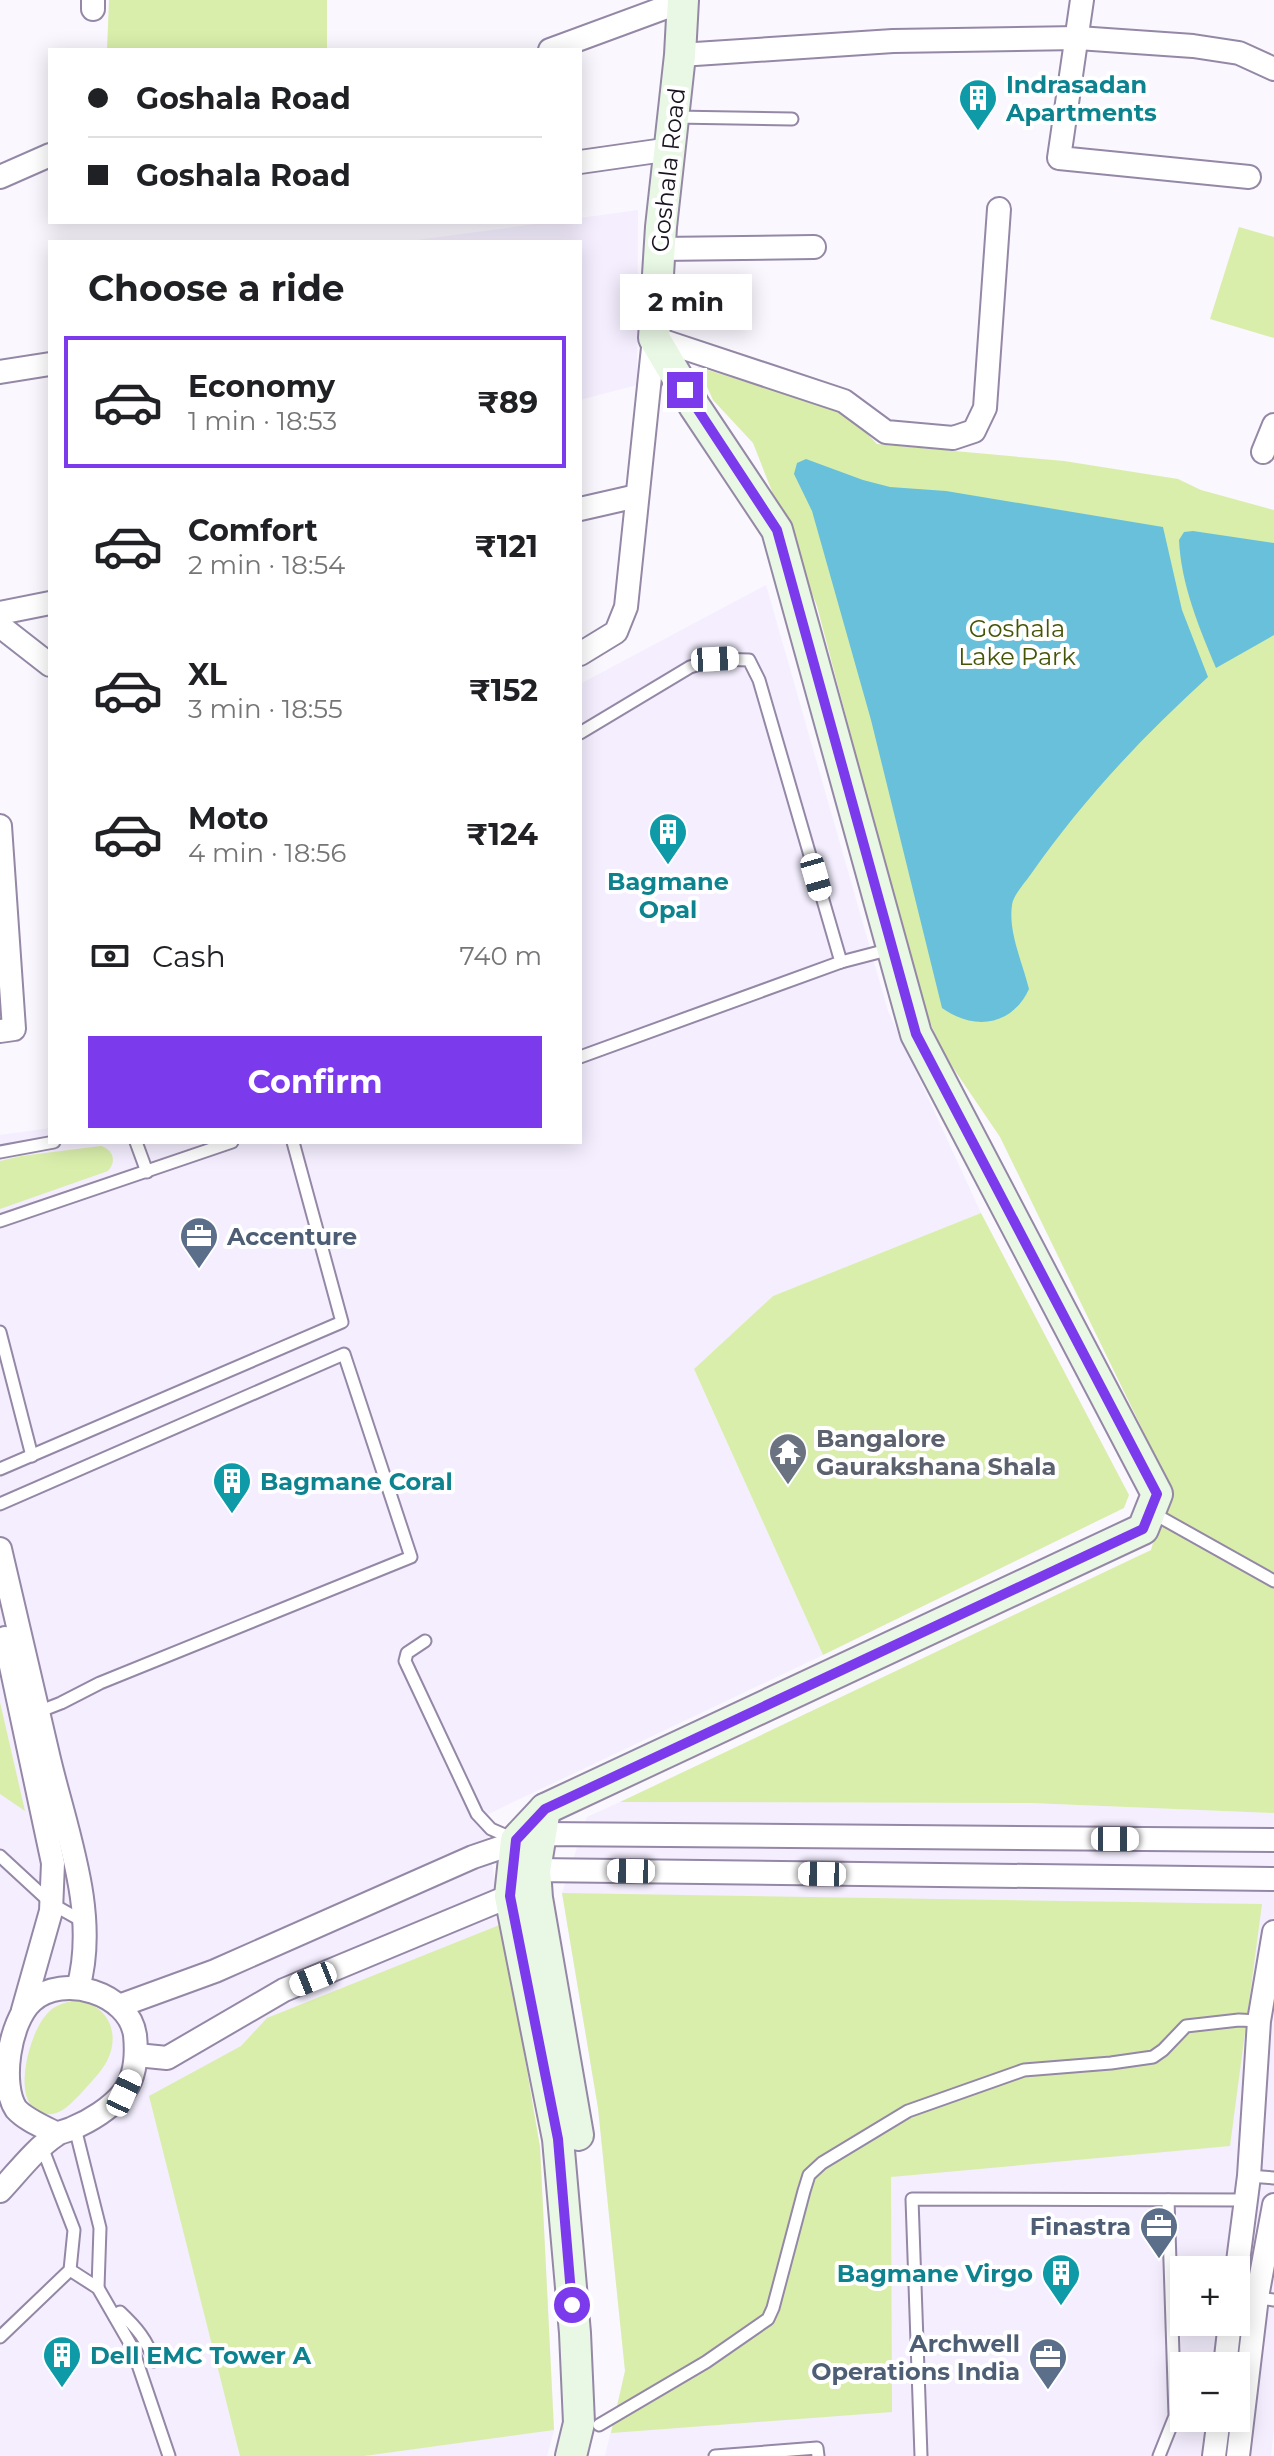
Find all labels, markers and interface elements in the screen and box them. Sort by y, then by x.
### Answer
place label: Indrasadan Apartments [1005,70,1157,127]
building icon: Indrasadan Apartments [957,77,999,132]
text: Goshala Road [136,80,351,117]
street label: Goshala Road [645,86,691,254]
text: Goshala Road [136,157,351,194]
text: Choose a ride [88,266,345,310]
callout: 2 min [619,274,751,330]
text: 2 min [648,286,724,318]
icon: car [92,366,164,438]
text: Economy [188,368,335,405]
route end [667,372,703,408]
text: ₹89 [477,384,538,421]
text: 1 min · 18:53 [188,405,337,437]
icon: car [92,510,164,582]
text: Comfort [188,512,318,549]
text: ₹121 [475,528,538,565]
text: 2 min · 18:54 [188,549,345,581]
park label: Goshala Lake Park [958,614,1077,671]
car [690,646,740,672]
icon: car [92,654,164,726]
text: XL [188,656,227,693]
text: ₹152 [469,672,538,709]
text: 3 min · 18:55 [188,693,343,725]
icon: car [92,798,164,870]
text: Moto [188,800,269,837]
building icon: Bagmane Opal [647,811,689,866]
text: ₹124 [466,816,538,853]
text: 4 min · 18:56 [188,837,346,869]
car [798,851,834,903]
place label: Bagmane Opal [607,867,729,924]
icon: cash [88,934,132,978]
text: Cash [152,938,226,975]
text: 740 m [460,940,542,972]
button: Confirm [88,1036,542,1128]
office icon: Accenture [178,1215,220,1270]
place label: Accenture [226,1222,357,1251]
place label: Bangalore Gaurakshana Shala [816,1424,1056,1481]
temple icon: Bangalore Gaurakshana Shala [767,1431,809,1486]
building icon: Bagmane Coral [211,1460,253,1515]
place label: Bagmane Coral [260,1467,453,1496]
car [1091,1827,1139,1851]
car [607,1859,655,1883]
car [798,1862,846,1886]
car [286,1959,340,1999]
car [103,2066,145,2120]
office icon: Finastra [1138,2205,1180,2260]
place label: Finastra [1030,2212,1131,2241]
building icon: Bagmane Virgo [1040,2252,1082,2307]
map controls [1170,2256,1250,2432]
button: + [1170,2256,1250,2336]
place label: Bagmane Virgo [837,2259,1033,2288]
route start [554,2287,590,2323]
place label: Archwell Operations India [811,2329,1020,2386]
building icon: Dell EMC Tower A [41,2334,83,2389]
office icon: Archwell Operations India [1027,2336,1069,2391]
place label: Dell EMC Tower A [90,2341,312,2370]
button: − [1170,2352,1250,2432]

